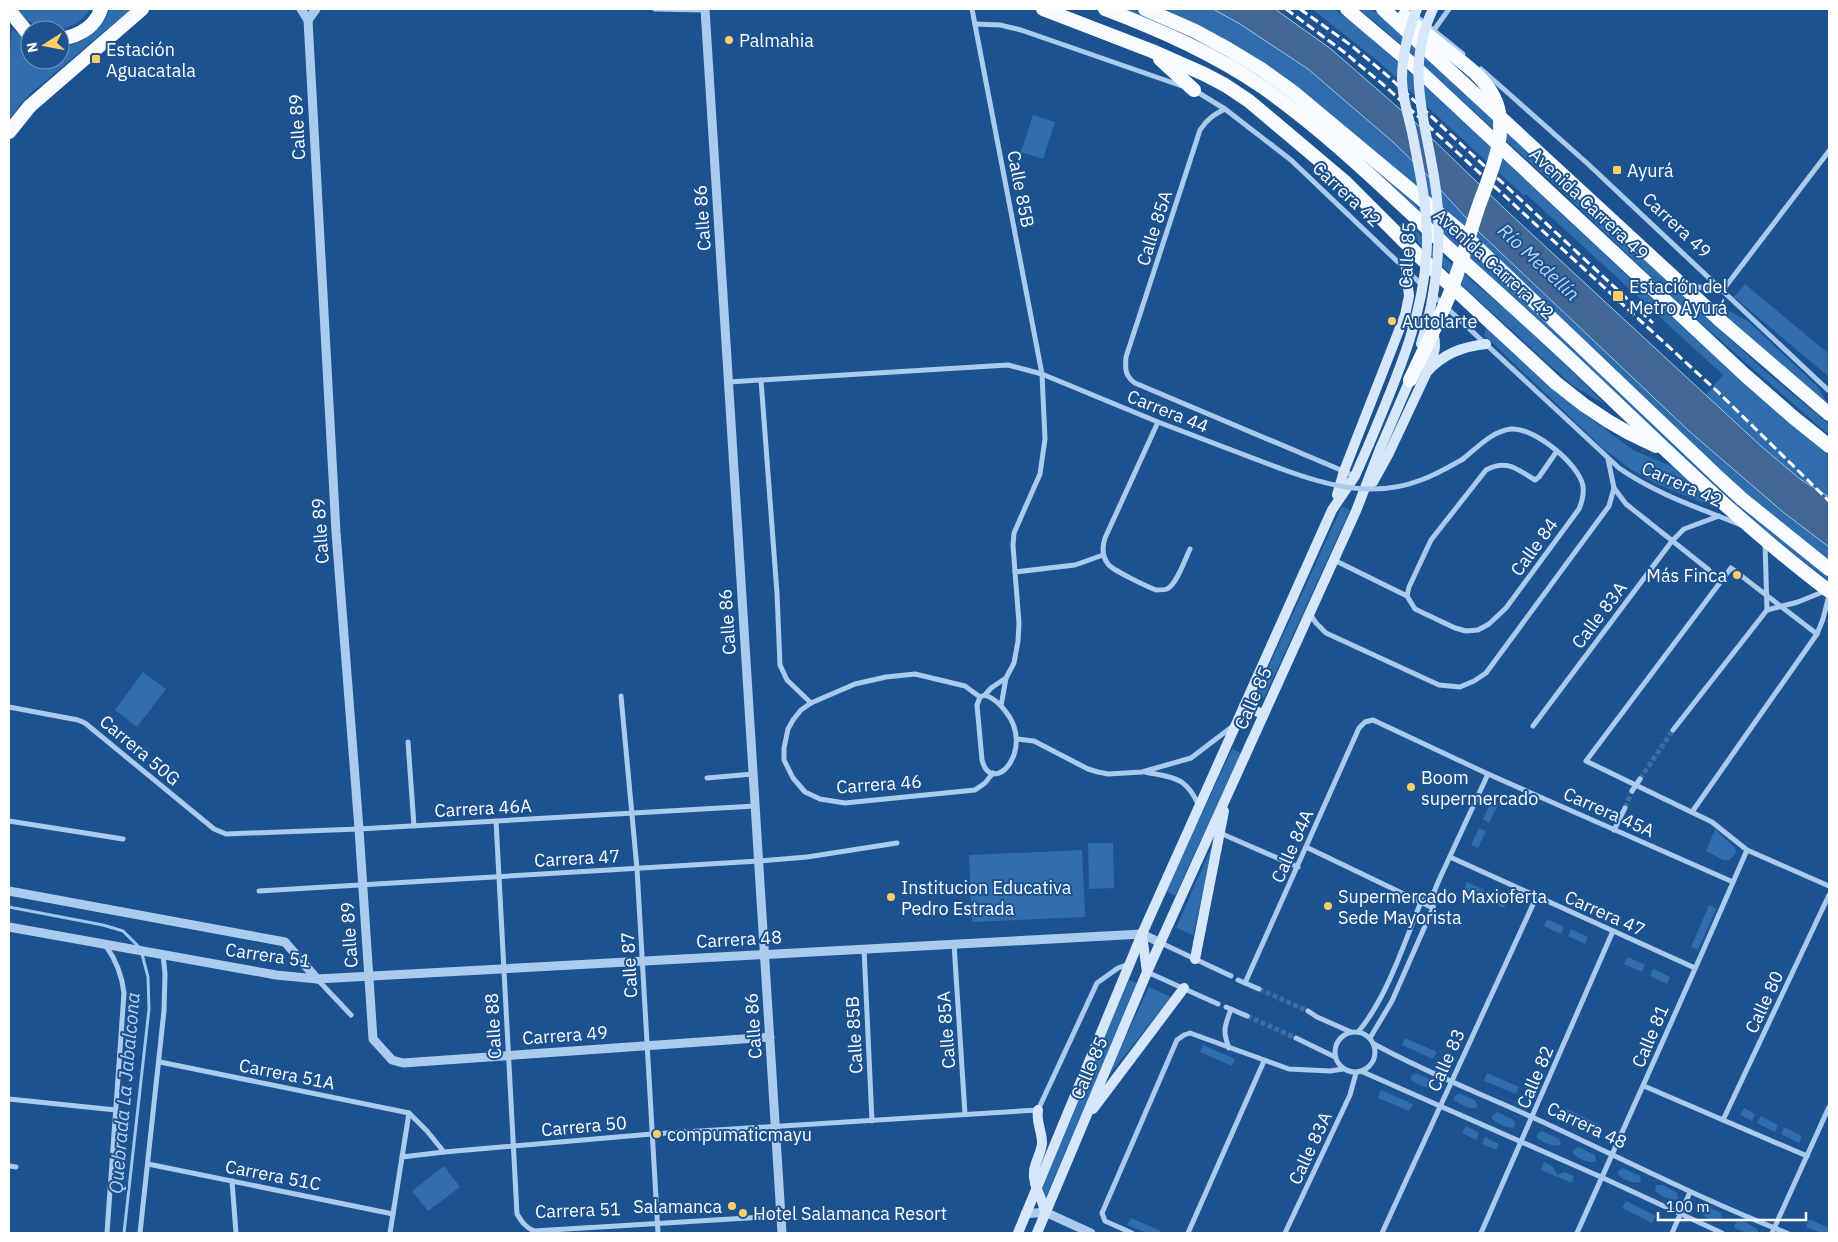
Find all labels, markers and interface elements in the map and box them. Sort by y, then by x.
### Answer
north arrow [20,20,70,70]
place label: Palmahia [739,29,814,52]
marker: Palmahia [723,34,735,46]
place label: Estación Aguacatala [106,38,196,82]
text: N [22,41,42,54]
marker: Estación Aguacatala [90,53,102,65]
street label: Calle 89 [284,93,310,161]
street label: Avenida Carrera 49 [1525,143,1653,265]
street label: Calle 85B [1002,149,1040,229]
street label: Carrera 42 [1308,156,1386,232]
place label: Ayurá [1627,159,1674,182]
marker: Ayurá [1611,164,1623,176]
street label: Calle 86 [688,184,716,252]
street label: Calle 85A [1131,187,1177,269]
street label: Carrera 49 [1638,187,1716,263]
street label: Avenida Carrera 42 [1429,204,1559,324]
water label: Río Medellín [1493,218,1585,306]
street label: Calle 85 [1394,221,1420,289]
place label: Estación del Metro Ayurá [1629,275,1728,319]
marker: Estación del Metro Ayurá [1611,289,1625,303]
place label: Autolarte [1402,310,1478,333]
marker: Autolarte [1386,315,1398,327]
street label: Carrera 44 [1124,384,1212,438]
street label: Carrera 42 [1638,456,1726,512]
street label: Calle 89 [306,497,334,565]
street label: Calle 84 [1505,513,1563,581]
place label: Más Finca [1646,564,1727,587]
marker: Más Finca [1731,569,1743,581]
street label: Calle 83A [1566,577,1632,653]
street label: Calle 86 [713,588,741,656]
street label: Calle 85 [1229,663,1277,733]
street label: Carrera 50G [95,710,185,790]
place label: Boom supermercado [1421,766,1538,810]
street label: Carrera 46 [835,770,923,798]
marker: Boom supermercado [1405,781,1417,793]
street label: Carrera 45A [1560,782,1659,842]
street label: Carrera 46A [434,794,533,822]
street label: Calle 84A [1266,805,1319,886]
street label: Carrera 47 [534,844,620,872]
place label: Institucion Educativa Pedro Estrada [901,876,1072,920]
place label: Supermercado Maxioferta Sede Mayorista [1338,885,1548,929]
street label: Carrera 47 [1561,885,1649,941]
marker: Institucion Educativa Pedro Estrada [885,891,897,903]
marker: Supermercado Maxioferta Sede Mayorista [1322,900,1334,912]
street label: Calle 89 [335,901,363,969]
street label: Carrera 48 [696,925,782,953]
street label: Calle 87 [616,931,642,999]
street label: Carrera 51 [224,938,312,972]
street label: Calle 80 [1740,967,1788,1037]
street label: Calle 85A [932,990,960,1070]
water label: Quebrada La Jabalcona [103,991,145,1195]
street label: Calle 88 [480,992,506,1060]
street label: Calle 86 [739,992,767,1060]
street label: Calle 85B [840,995,868,1075]
street label: Calle 81 [1626,1001,1674,1071]
street label: Carrera 49 [521,1021,609,1049]
street label: Calle 83 [1422,1025,1470,1095]
street label: Calle 85 [1065,1033,1113,1103]
street label: Calle 82 [1511,1042,1559,1112]
street label: Carrera 51A [237,1053,337,1095]
street label: Carrera 48 [1543,1096,1631,1154]
street label: Calle 83A [1283,1107,1337,1188]
street label: Carrera 50 [540,1111,628,1141]
place label: compumaticmayu [667,1123,812,1146]
marker: compumaticmayu [651,1128,663,1140]
street label: Carrera 51C [223,1154,323,1196]
scale bar [1658,1190,1806,1222]
place label: Salamanca [633,1195,722,1218]
street label: Carrera 51 [535,1197,621,1223]
text: 100 m [1666,1197,1710,1216]
marker: Salamanca [726,1200,738,1212]
place label: Hotel Salamanca Resort [753,1202,947,1225]
marker: Hotel Salamanca Resort [737,1207,749,1219]

